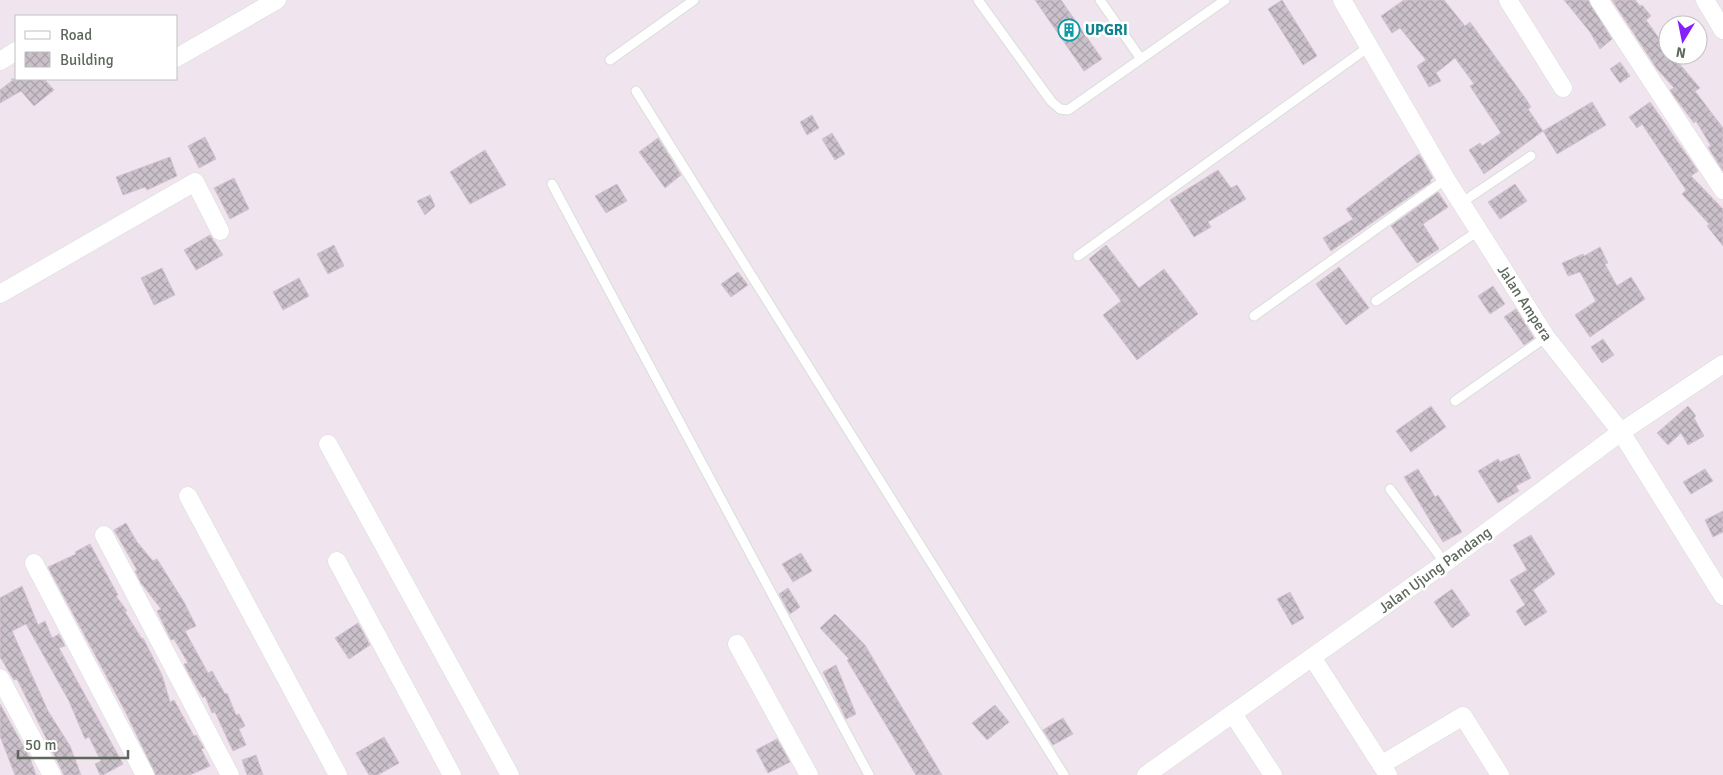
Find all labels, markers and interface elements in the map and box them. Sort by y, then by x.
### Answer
legend [15,15,178,80]
north arrow [1658,15,1708,65]
building icon: UPGRI [1057,18,1081,42]
place label: UPGRI [1085,21,1128,39]
text: Road [60,26,92,44]
text: N [1675,43,1687,62]
text: Building [60,51,114,69]
street label: Jalan Ampera [1494,262,1556,344]
street label: Jalan Ujung Pandang [1375,523,1495,617]
scale bar [18,728,128,760]
text: 50 m [25,736,56,754]

